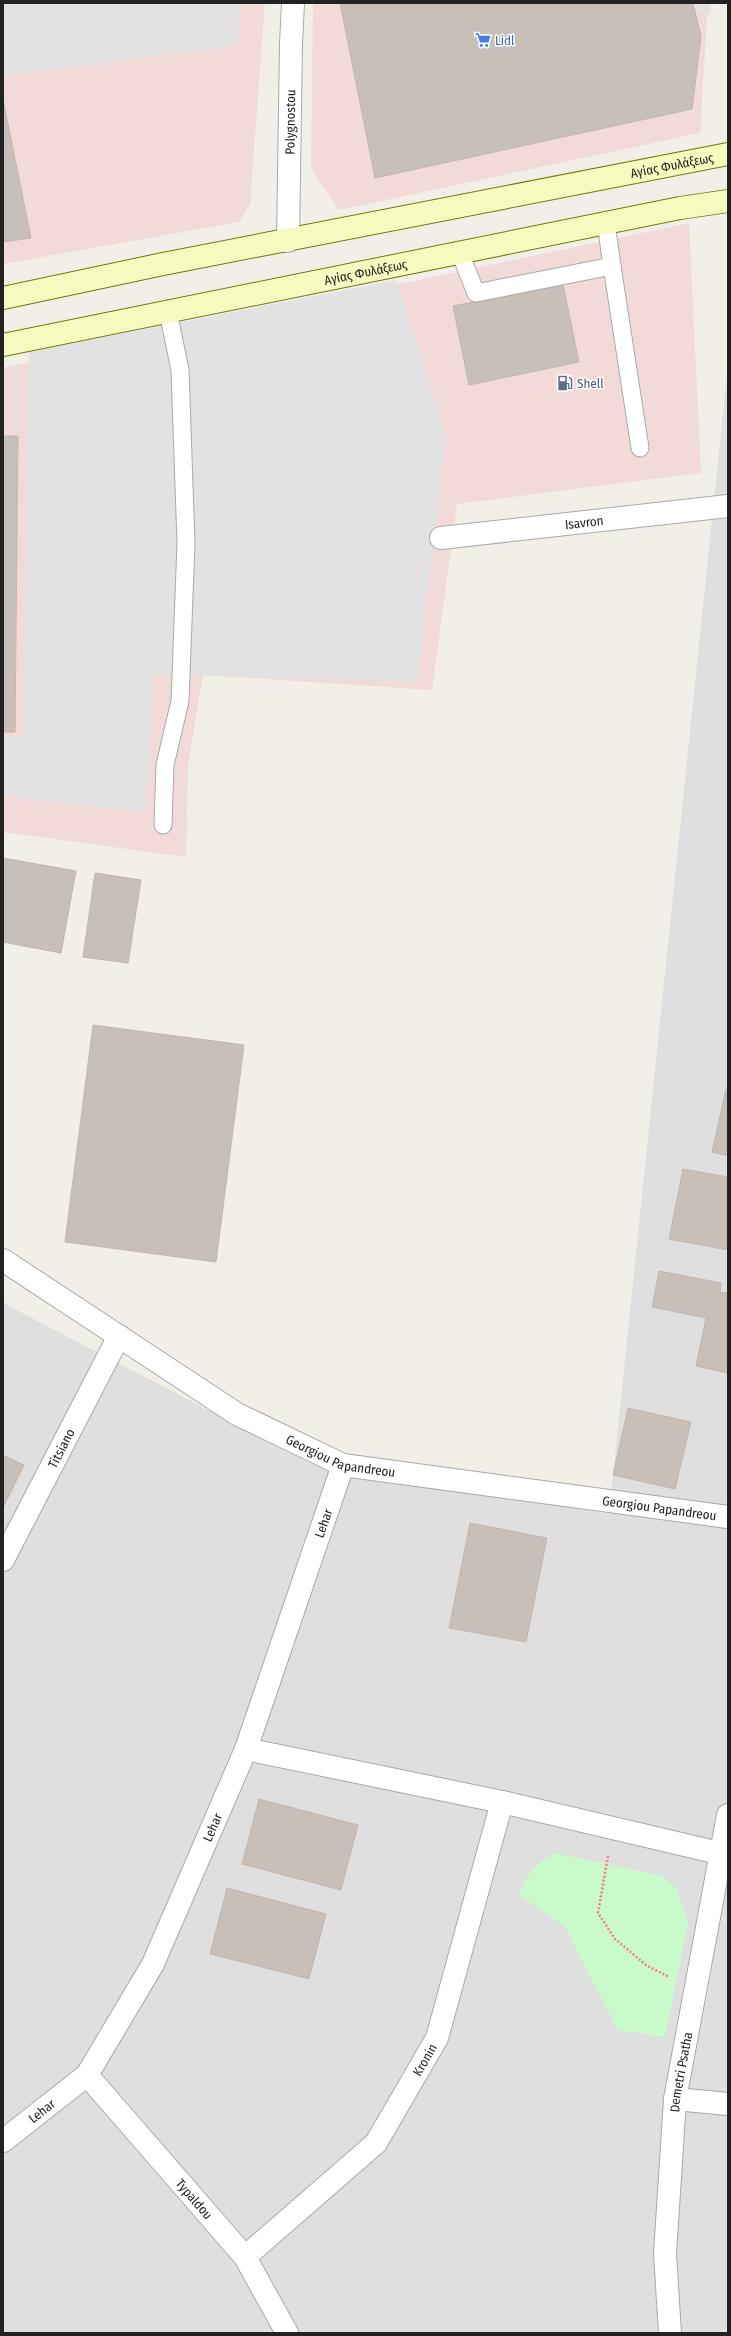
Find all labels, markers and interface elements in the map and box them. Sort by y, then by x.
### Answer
supermarket icon: Lidl [474,31,492,49]
place label: Lidl [495,33,515,48]
street label: Polygnostou [282,89,298,155]
street label: Αγίας Φυλάξεως [629,150,715,181]
street label: Αγίας Φυλάξεως [323,256,409,288]
fuel station icon: Shell [556,374,574,392]
place label: Shell [577,376,604,391]
street label: Isavron [564,513,604,532]
street label: Titsiano [45,1426,78,1471]
street label: Georgiou Papandreou [283,1432,396,1480]
street label: Georgiou Papandreou [601,1493,717,1523]
street label: Lehar [312,1506,336,1540]
street label: Lehar [200,1810,226,1844]
street label: Demetri Psatha [667,2031,695,2113]
street label: Kronin [410,2041,440,2079]
street label: Lehar [26,2096,59,2126]
street label: Typaldou [173,2176,216,2222]

